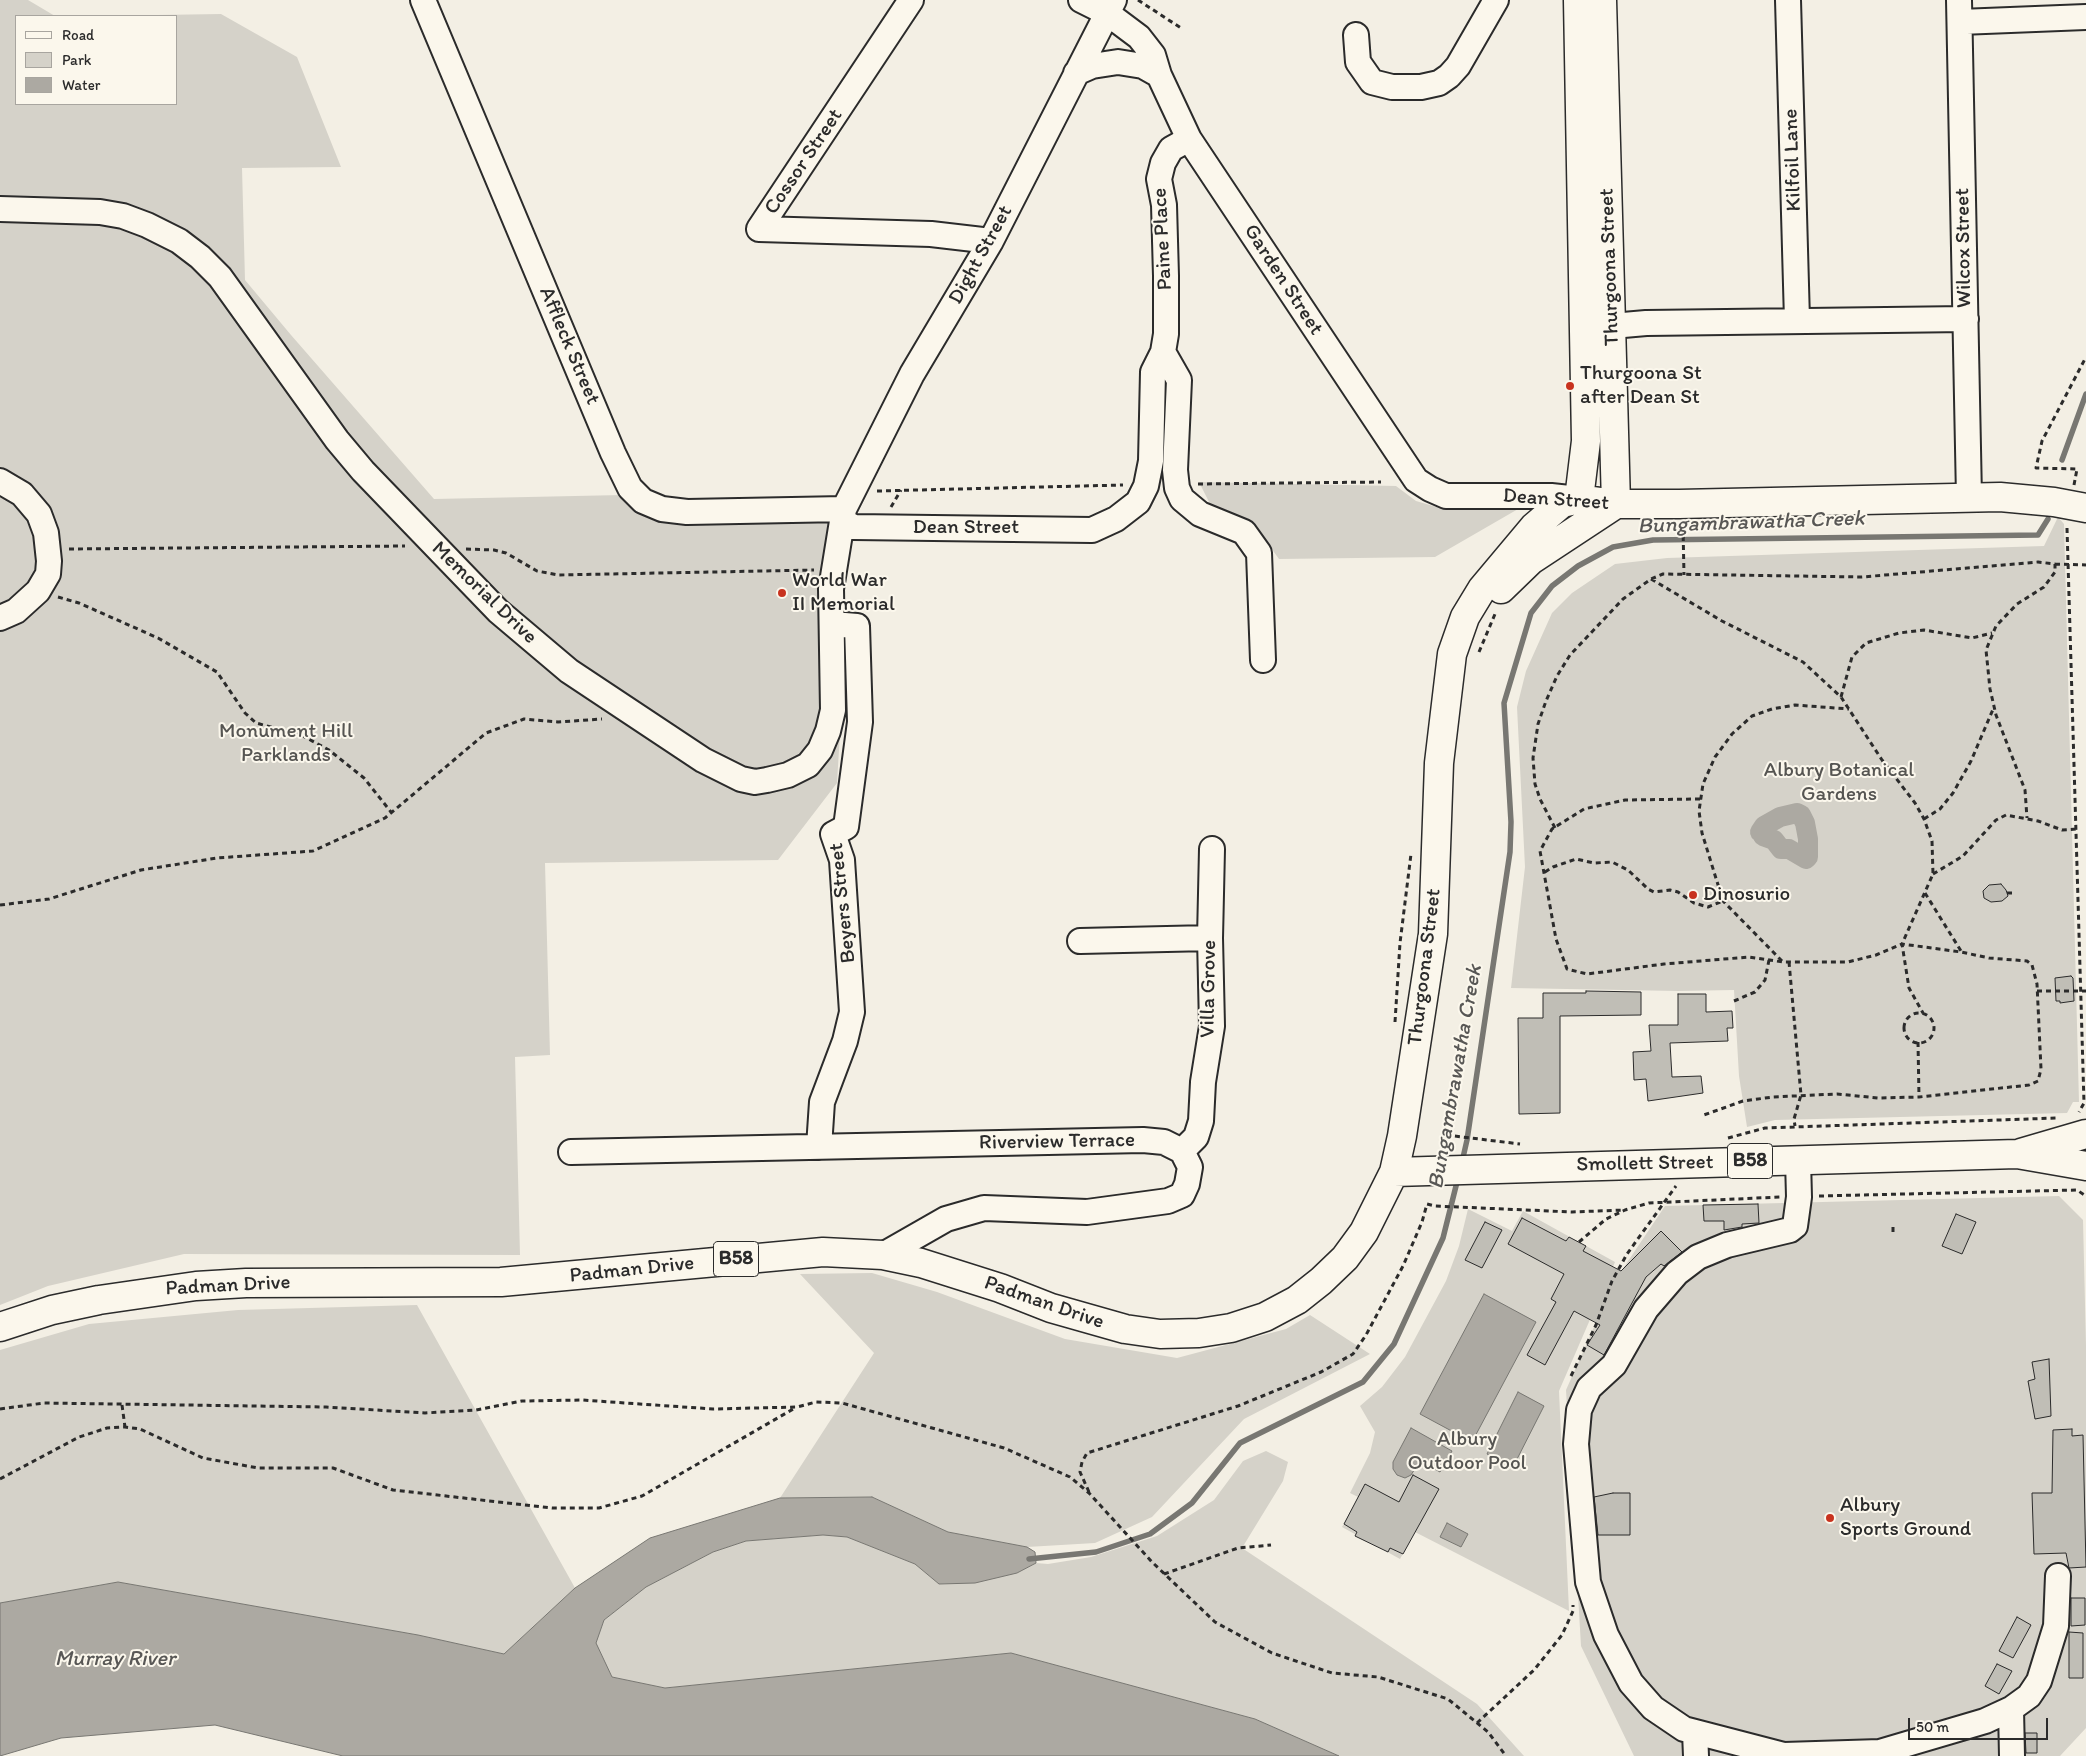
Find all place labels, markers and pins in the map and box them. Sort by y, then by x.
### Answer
place label: Thurgoona St after Dean St [1580,361,1702,411]
marker: Thurgoona St after Dean St [1564,380,1576,392]
place label: World War II Memorial [792,568,895,618]
marker: World War II Memorial [776,587,788,599]
place label: Dinosurio [1703,882,1790,908]
marker: Dinosurio [1687,889,1699,901]
place label: Albury Sports Ground [1840,1493,1971,1543]
marker: Albury Sports Ground [1824,1512,1836,1524]

